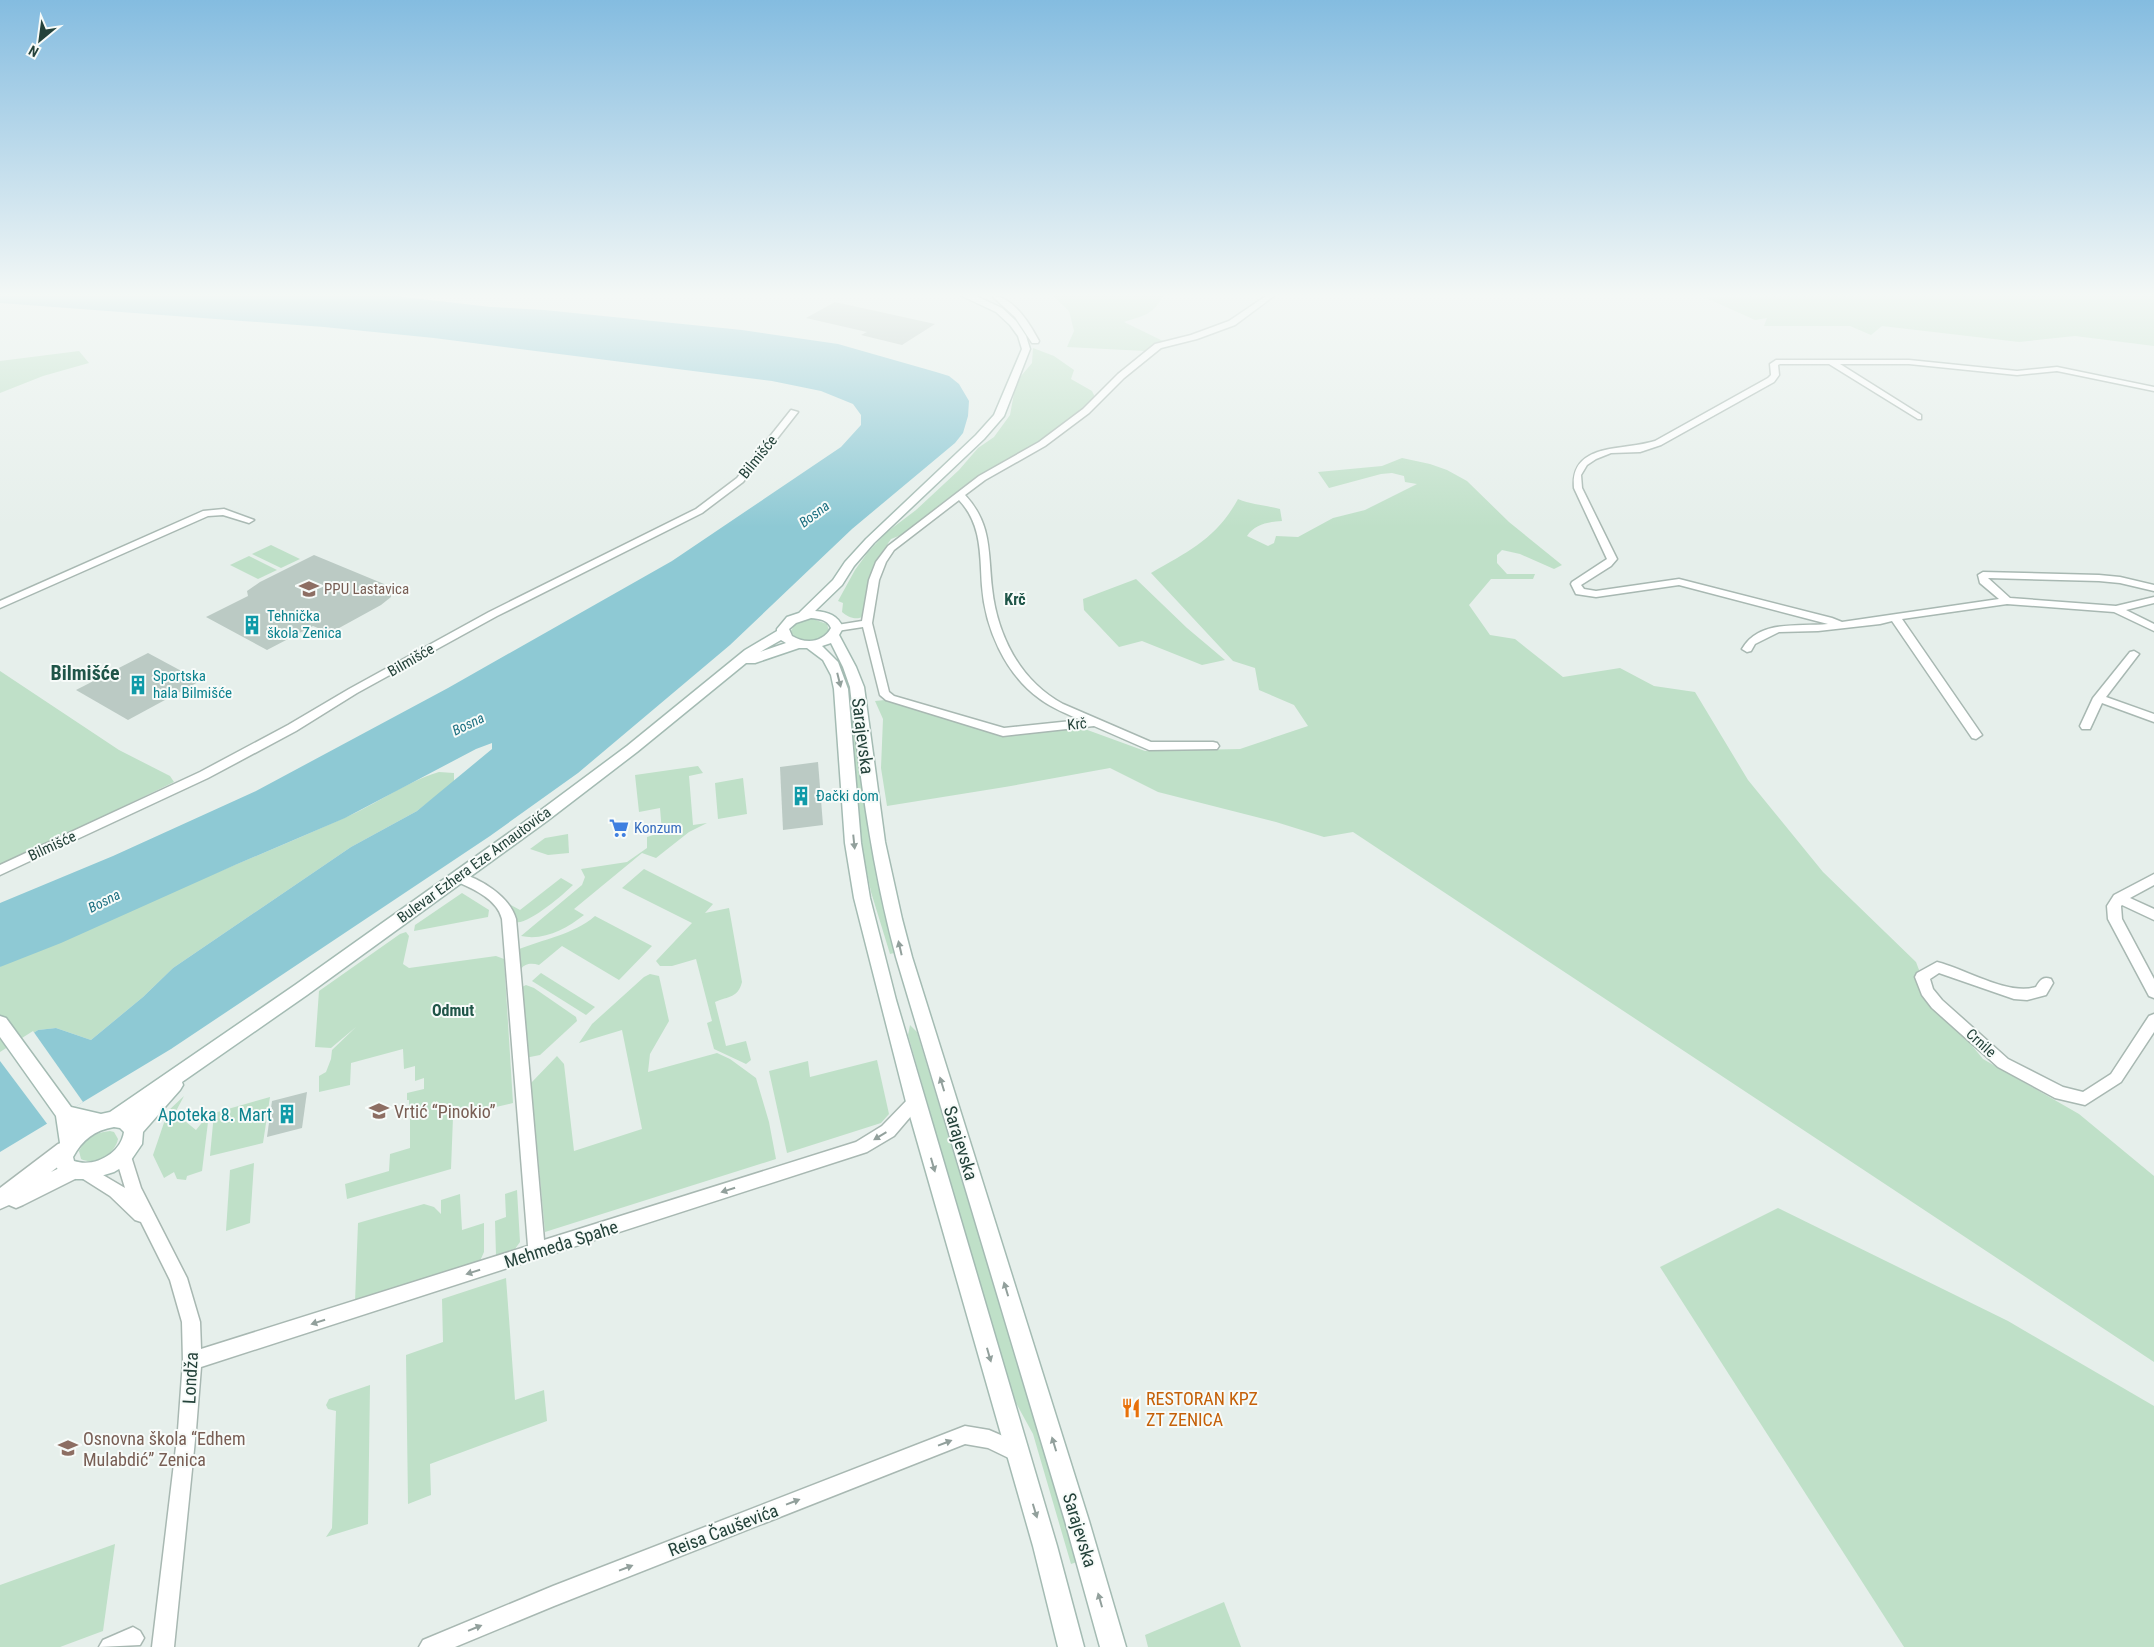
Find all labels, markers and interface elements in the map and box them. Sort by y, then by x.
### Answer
north arrow [15,15,65,65]
text: N [26,42,41,60]
street label: Bilmišće [735,432,781,482]
water label: Bosna [796,498,832,530]
school or university icon: PPU Lastavica [298,578,320,600]
place label: PPU Lastavica [324,580,409,598]
district label: Krč [1004,590,1026,609]
place label: Tehnička škola Zenica [267,607,342,642]
building icon: Tehnička škola Zenica [241,614,263,636]
street label: Bilmišće [385,640,437,680]
district label: Bilmišće [50,661,120,685]
place label: Sportska hala Bilmišće [153,667,232,702]
one-way arrow [835,673,843,688]
building icon: Sportska hala Bilmišće [127,674,149,696]
street label: Sarajevska [848,697,878,775]
water label: Bosna [449,709,487,739]
street label: Krč [1066,714,1088,734]
building icon: Đački dom [790,785,812,807]
place label: Đački dom [816,787,879,805]
street label: Bulevar Ezhera Eze Arnautovića [394,803,554,927]
supermarket icon: Konzum [608,817,630,839]
place label: Konzum [634,819,682,837]
street label: Bilmišće [25,827,79,865]
one-way arrow [850,834,858,850]
water label: Bosna [85,886,123,916]
one-way arrow [896,940,904,955]
district label: Odmut [432,1001,474,1020]
street label: Crnile [1962,1025,2000,1061]
one-way arrow [938,1076,946,1091]
school or university icon: Vrtić “Pinokio” [368,1100,390,1122]
place label: Vrtić “Pinokio” [394,1101,496,1122]
building icon: Apoteka 8. Mart [276,1103,298,1125]
street label: Sarajevska [940,1103,982,1183]
place label: Apoteka 8. Mart [158,1104,272,1125]
one-way arrow [874,1131,887,1140]
one-way arrow [930,1158,938,1173]
one-way arrow [720,1187,735,1195]
street label: Mehmeda Spahe [501,1216,621,1272]
one-way arrow [465,1269,480,1277]
one-way arrow [1001,1282,1009,1297]
one-way arrow [311,1318,326,1326]
one-way arrow [985,1347,993,1362]
street label: Londža [178,1352,202,1404]
place label: RESTORAN KPZ ZT ZENICA [1146,1388,1258,1430]
restaurant icon: RESTORAN KPZ ZT ZENICA [1120,1397,1142,1419]
place label: Osnovna škola “Edhem Mulabdić” Zenica [83,1428,245,1470]
school or university icon: Osnovna škola “Edhem Mulabdić” Zenica [57,1437,79,1459]
one-way arrow [1049,1437,1057,1452]
one-way arrow [938,1439,953,1447]
street label: Sarajevska [1059,1490,1101,1570]
one-way arrow [786,1498,801,1505]
street label: Reisa Čauševića [665,1499,781,1561]
one-way arrow [1031,1503,1039,1518]
one-way arrow [619,1564,634,1572]
one-way arrow [1096,1592,1104,1607]
one-way arrow [468,1624,482,1632]

